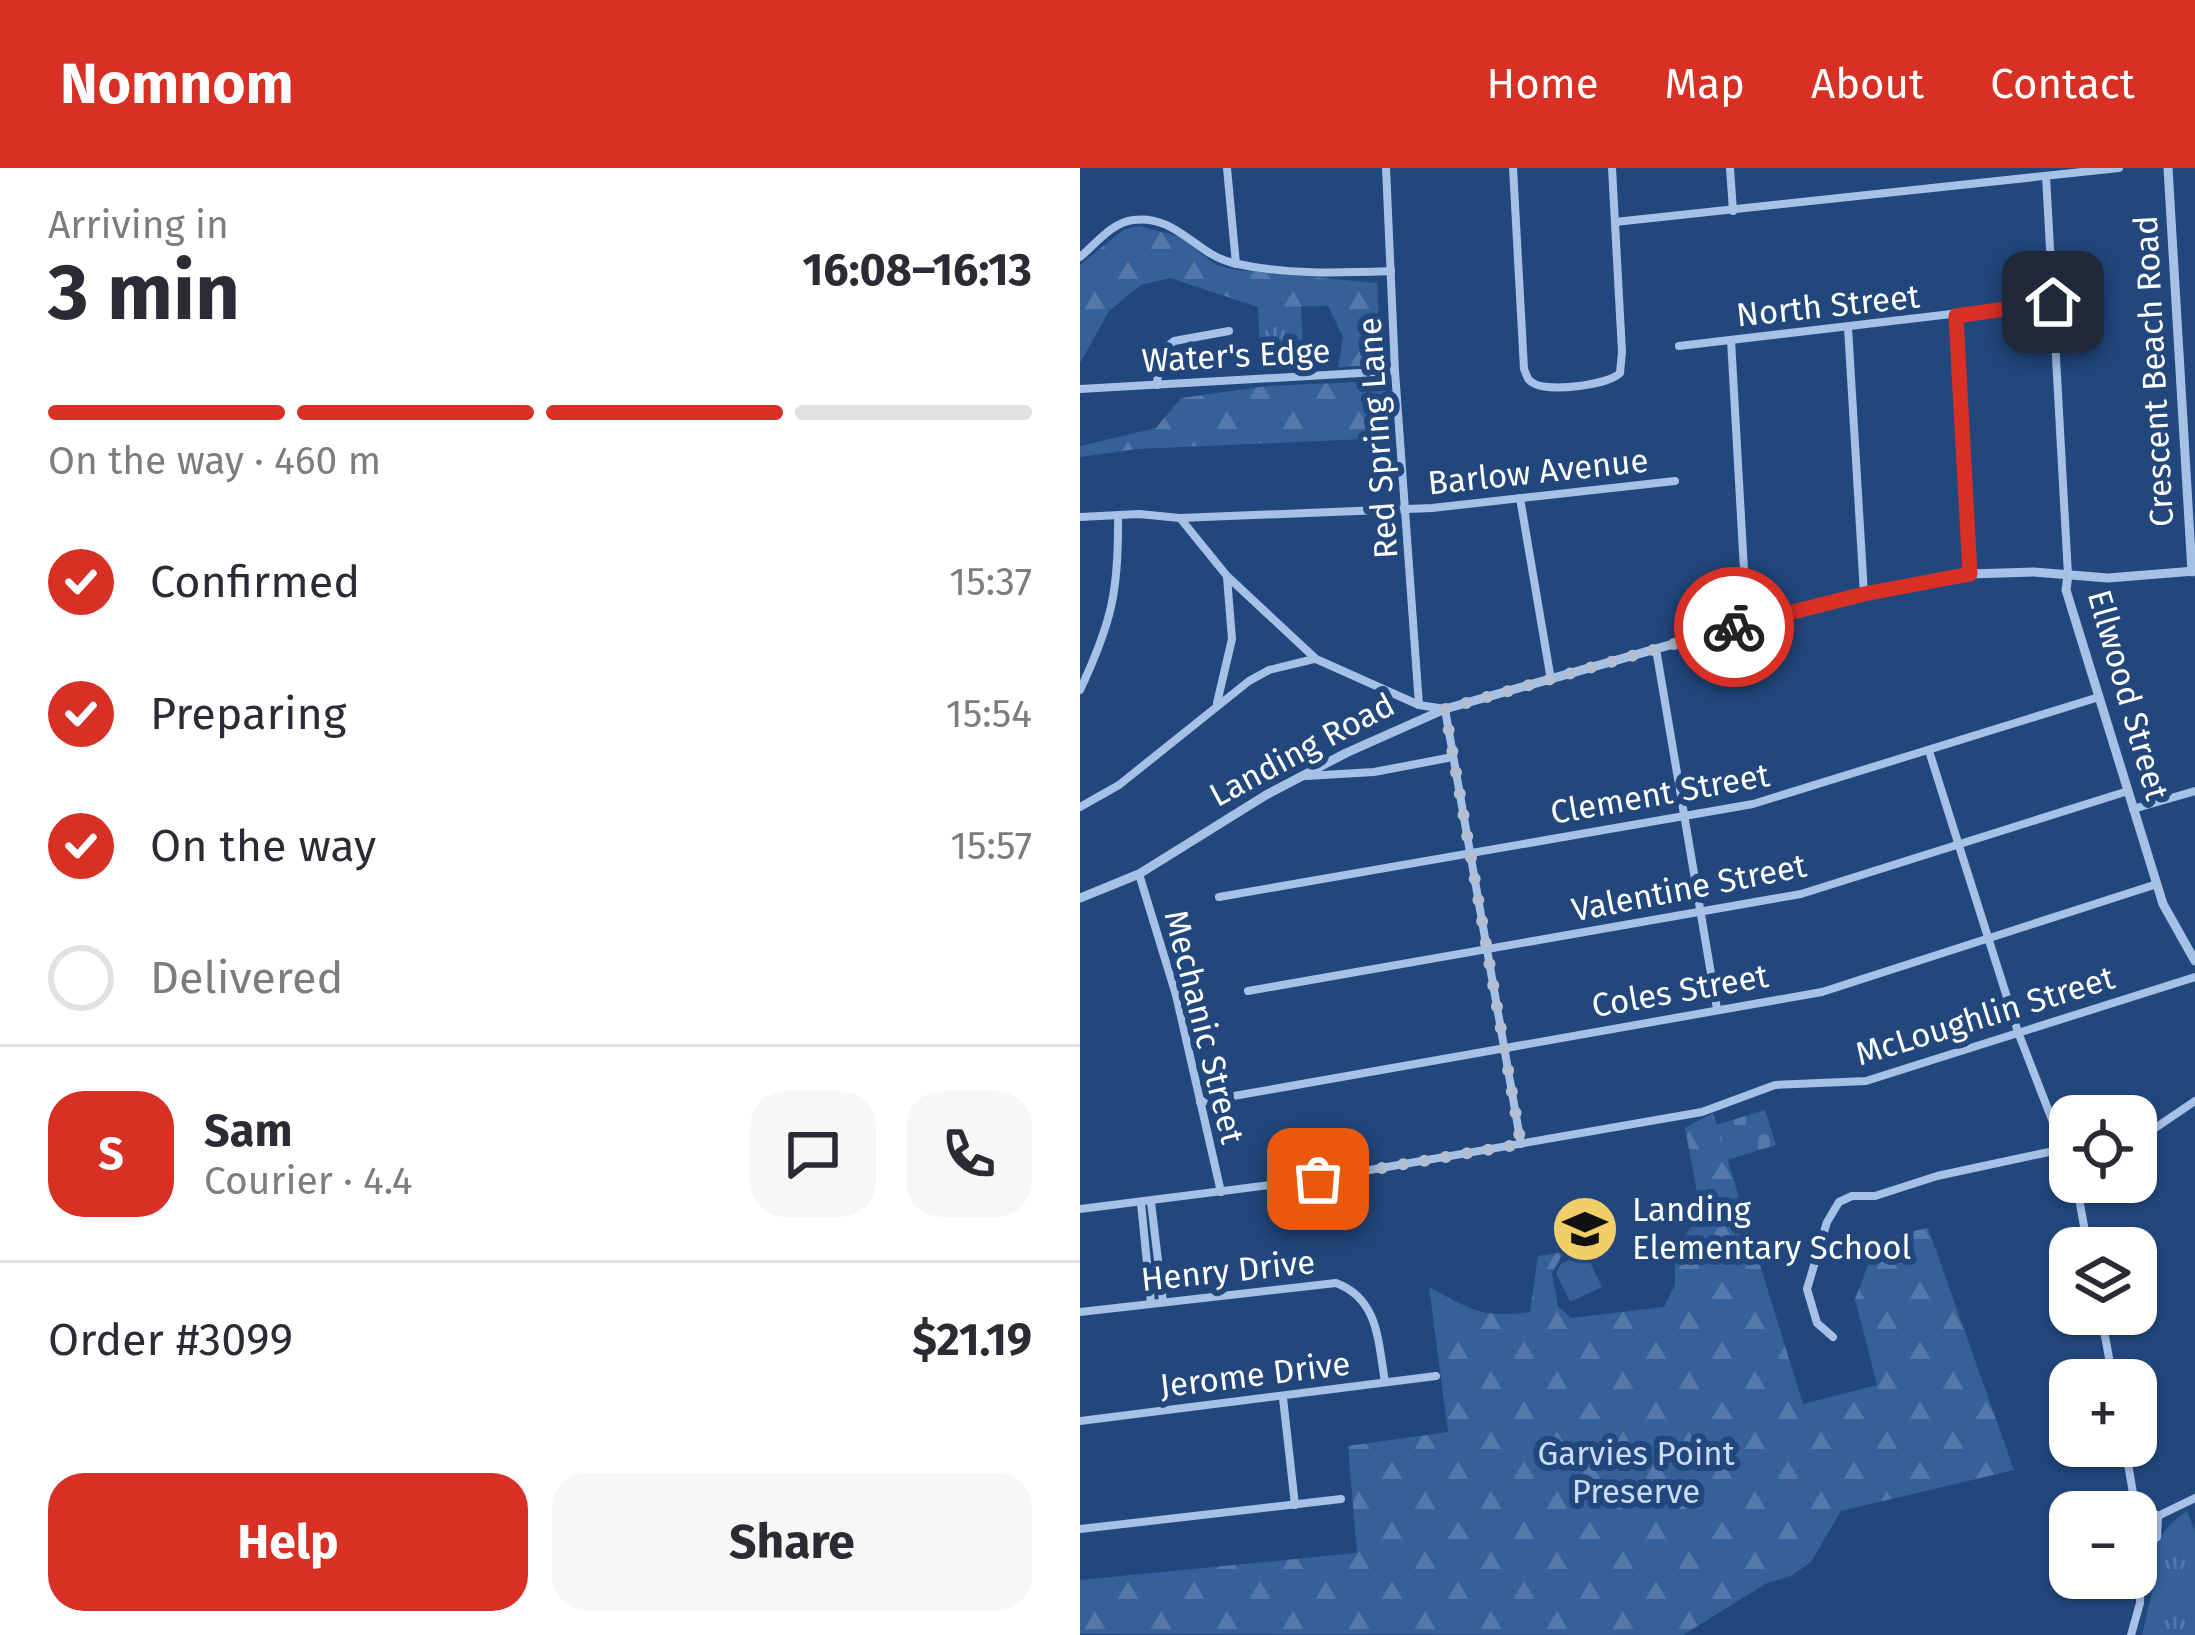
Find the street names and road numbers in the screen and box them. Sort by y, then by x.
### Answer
street label: Crescent Beach Road [2126,214,2182,528]
street label: North Street [1734,276,1922,336]
street label: Red Spring Lane [1350,316,1406,560]
street label: Water's Edge [1141,331,1331,381]
street label: Barlow Avenue [1426,441,1650,503]
street label: Ellwood Street [2079,585,2177,805]
street label: Landing Road [1203,685,1401,815]
street label: Clement Street [1547,755,1773,833]
street label: Valentine Street [1568,846,1810,930]
street label: Mechanic Street [1156,906,1252,1148]
street label: Coles Street [1589,956,1771,1026]
street label: McLoughlin Street [1851,958,2119,1074]
street label: Henry Drive [1139,1242,1317,1300]
street label: Jerome Drive [1158,1343,1352,1407]

